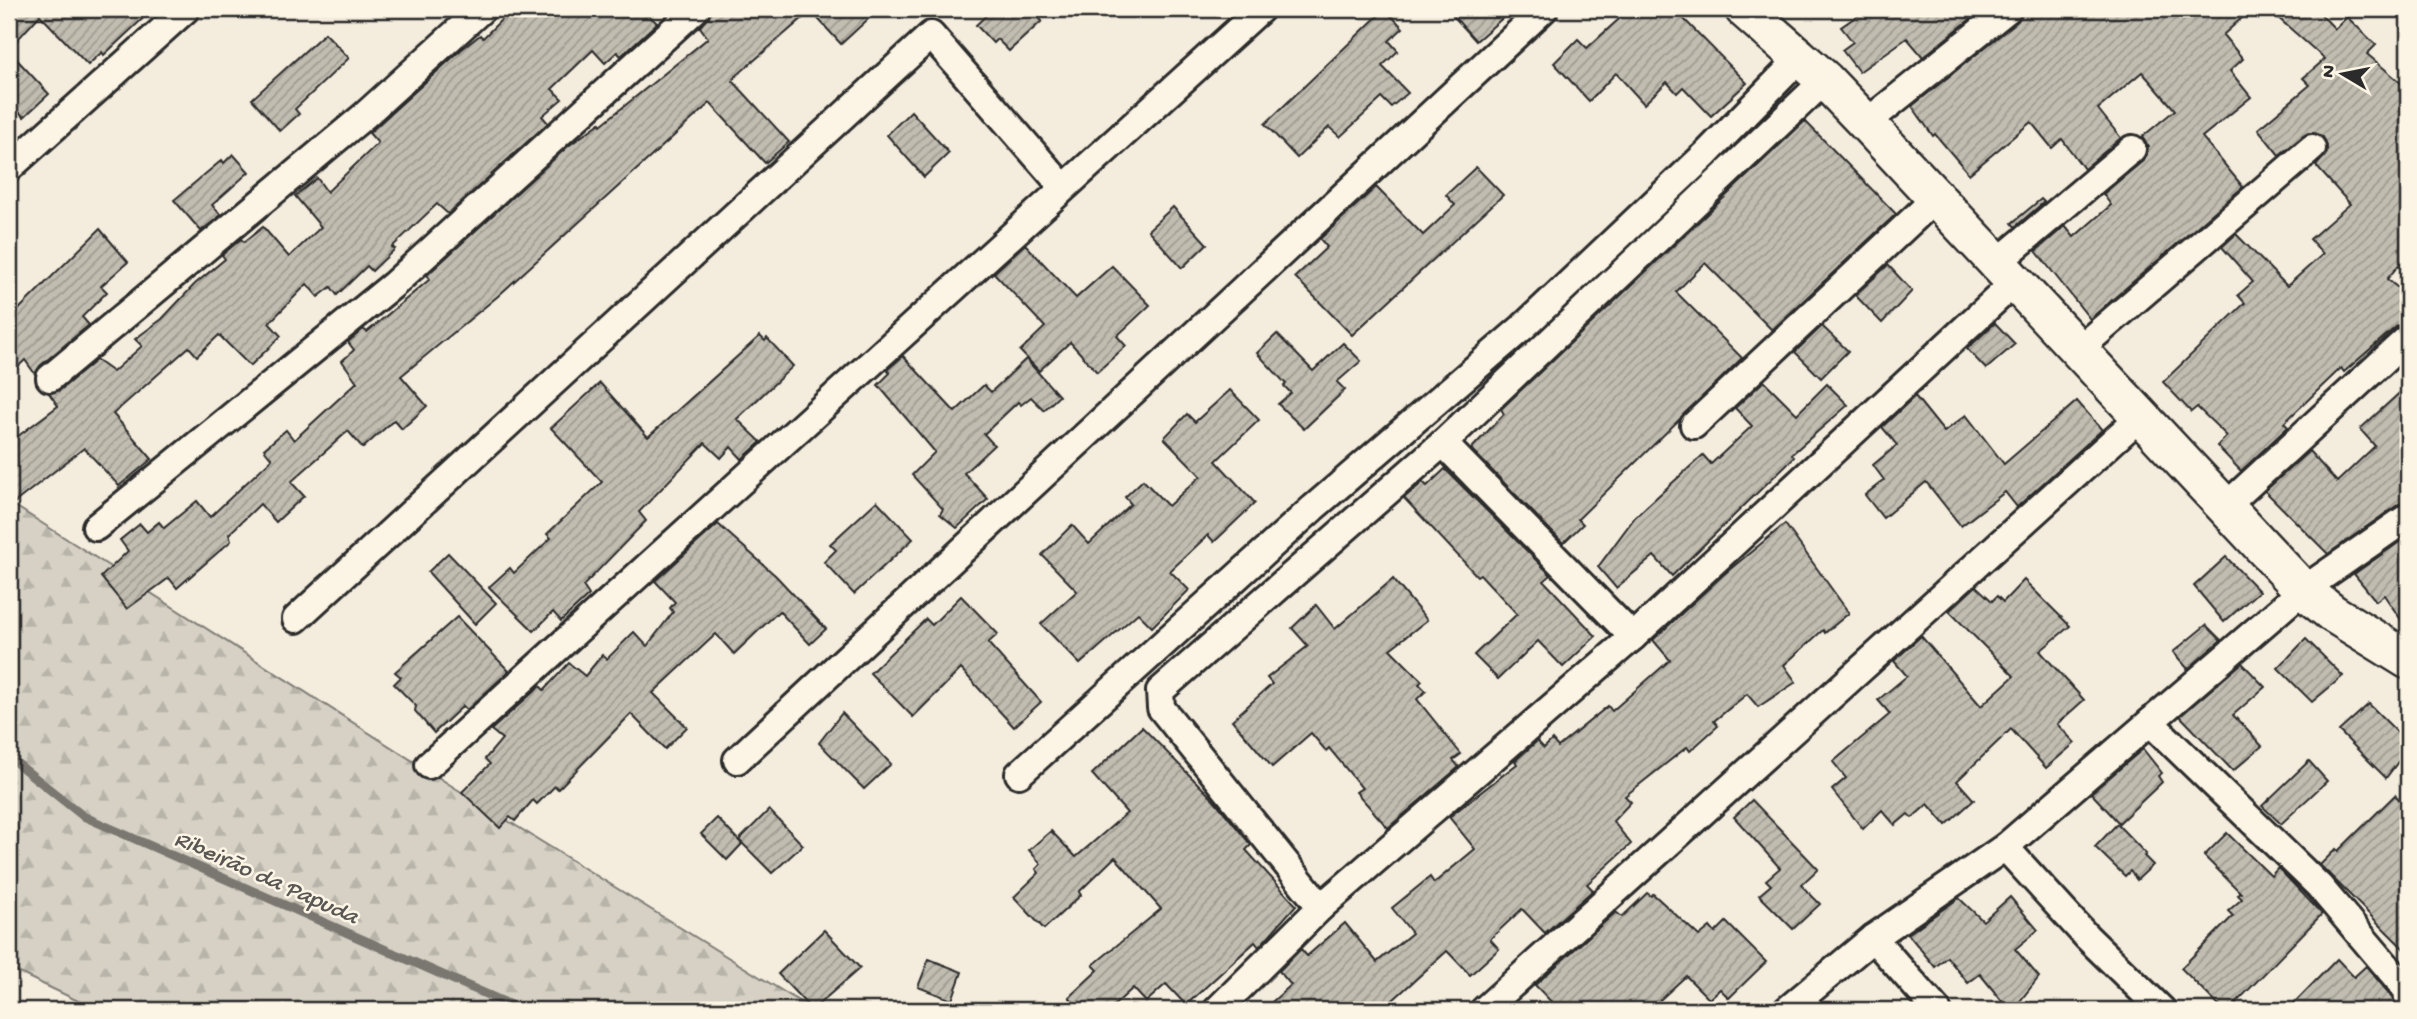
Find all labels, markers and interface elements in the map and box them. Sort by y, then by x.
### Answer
north arrow [2308,38,2378,108]
text: N [2317,64,2342,80]
water label: Ribeirão da Papuda [169,826,363,933]

